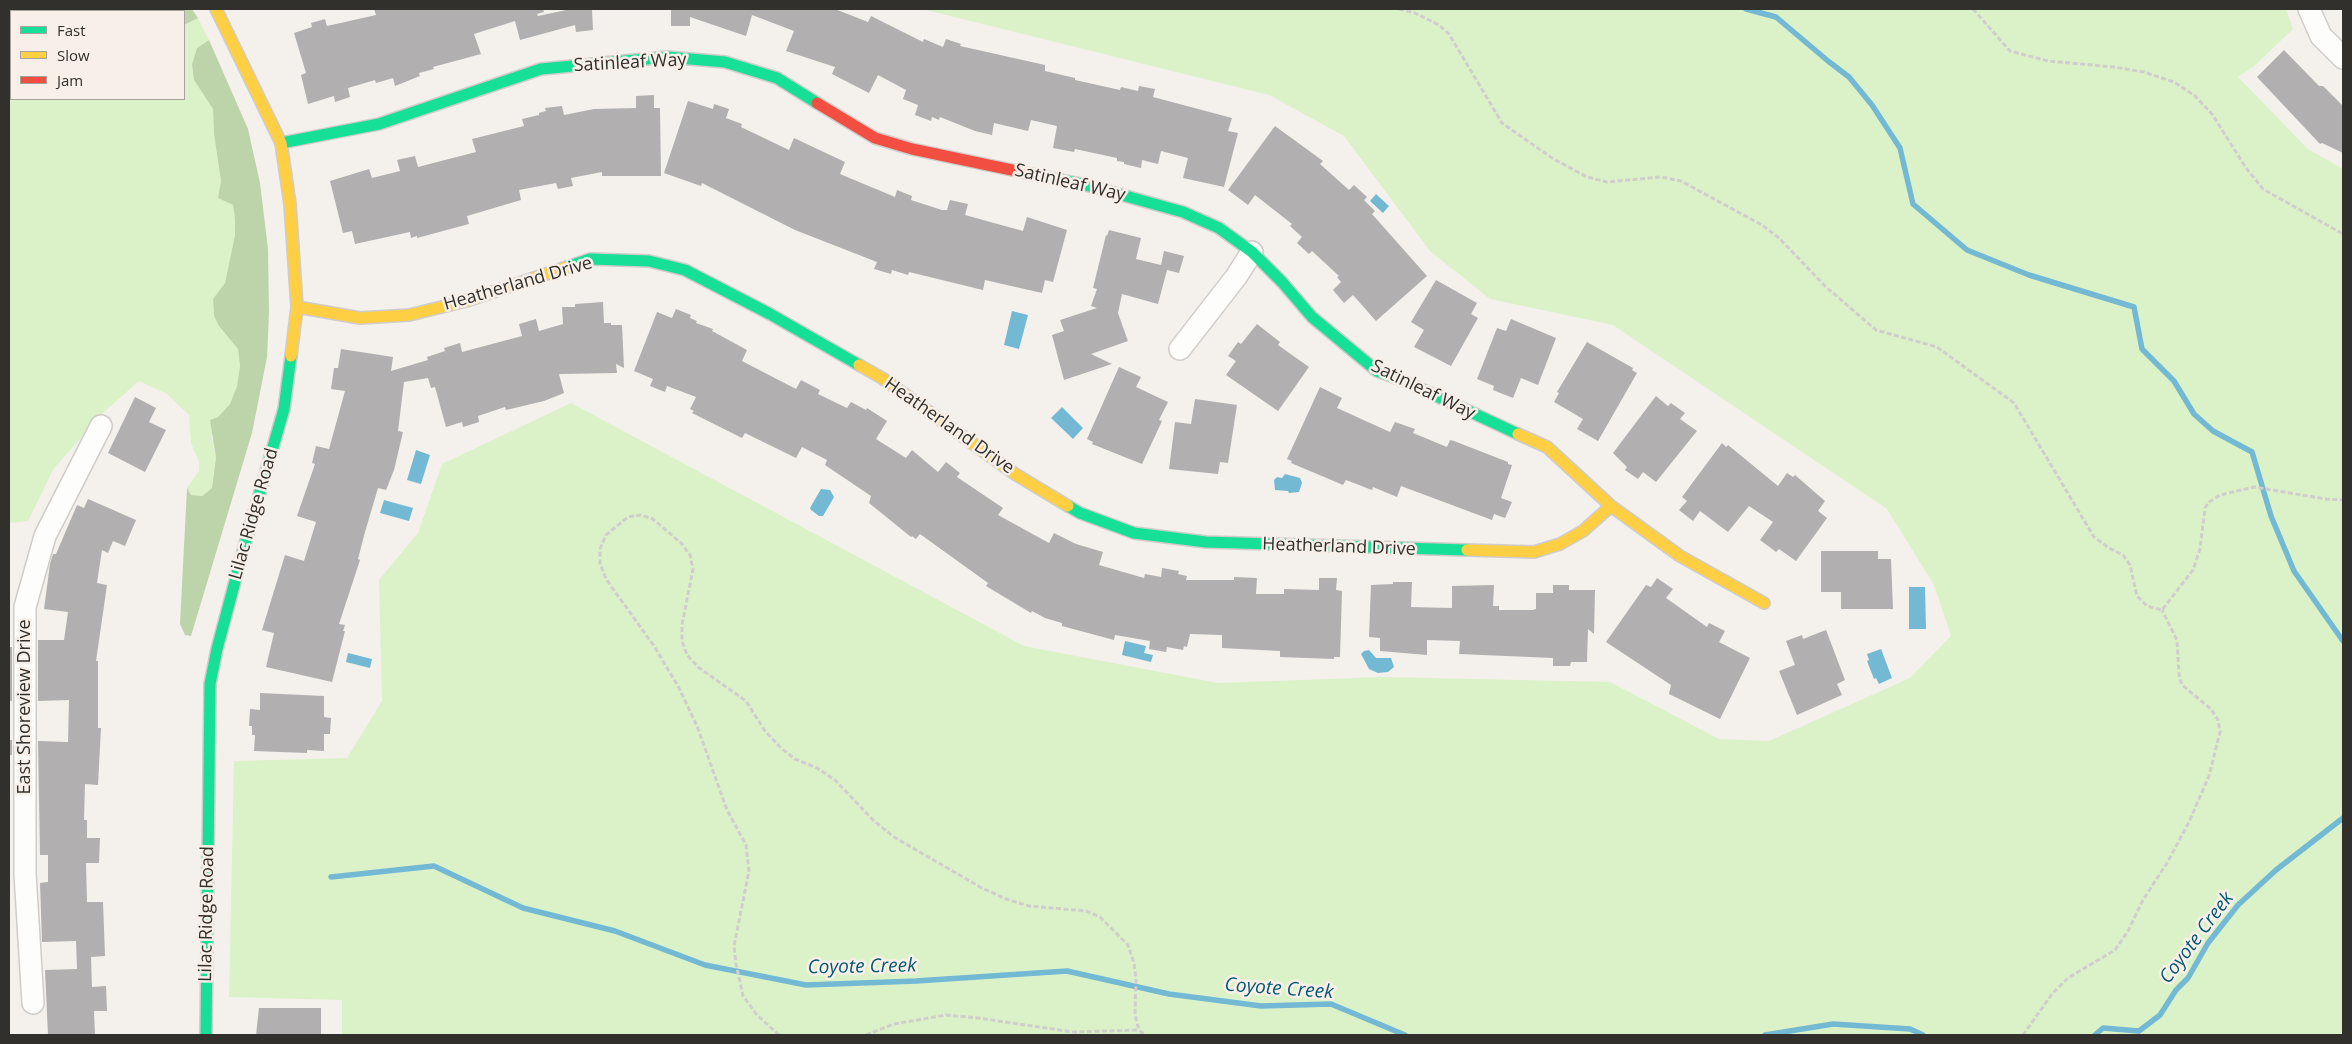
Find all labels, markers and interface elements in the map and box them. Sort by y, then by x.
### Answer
legend [10,10,185,100]
text: Fast [57,20,86,40]
text: Slow [57,45,90,65]
street label: Satinleaf Way [573,49,687,77]
text: Jam [57,70,83,90]
street label: Satinleaf Way [1013,160,1127,206]
street label: Heatherland Drive [441,252,595,316]
street label: Satinleaf Way [1368,356,1478,424]
street label: Heatherland Drive [880,373,1018,479]
street label: Lilac Ridge Road [225,446,283,582]
street label: Heatherland Drive [1262,534,1416,560]
street label: East Shoreview Drive [14,619,36,795]
street label: Lilac Ridge Road [195,846,219,982]
water label: Coyote Creek [2155,888,2239,988]
water label: Coyote Creek [807,955,917,979]
water label: Coyote Creek [1224,974,1334,1004]

